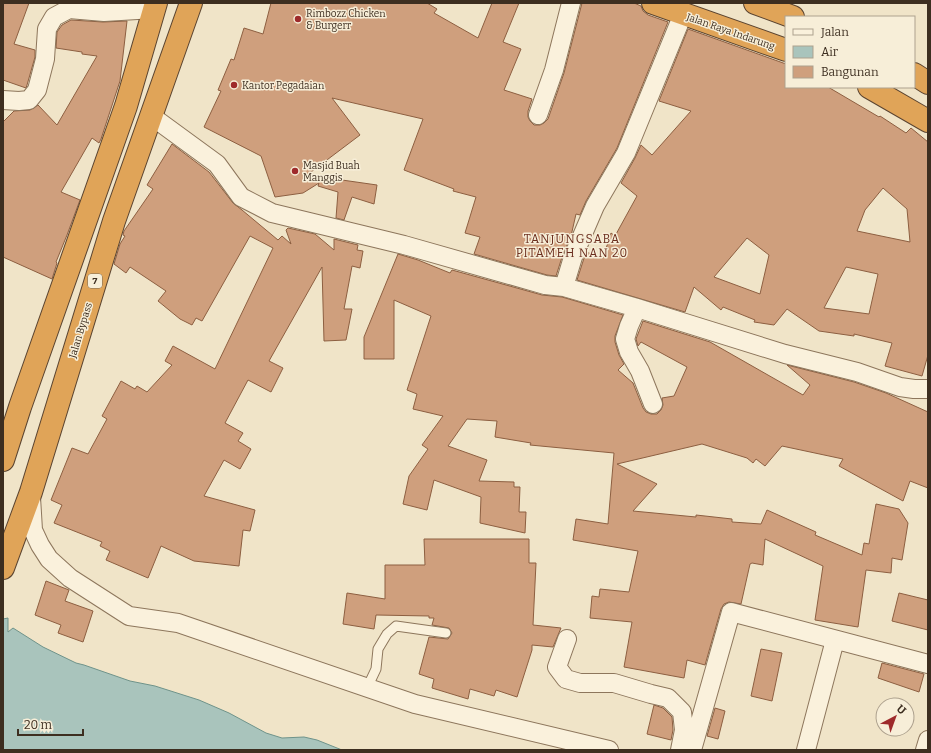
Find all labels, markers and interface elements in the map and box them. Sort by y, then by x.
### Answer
place label: Rimbozz Chicken & Burgerr [306,8,386,32]
street label: Jalan Raya Indarung [684,11,777,53]
marker: Rimbozz Chicken & Burgerr [293,14,303,24]
legend [785,16,915,88]
text: Jalan [820,25,849,39]
text: Air [821,45,839,59]
text: Bangunan [821,65,879,79]
marker: Kantor Pegadaian [229,80,239,90]
place label: Kantor Pegadaian [242,80,325,92]
place label: Masjid Buah Manggis [303,160,361,184]
marker: Masjid Buah Manggis [290,166,300,176]
district label: TANJUNGSABA PITAMEH NAN 20 [516,232,628,260]
road number: 7 [88,274,102,288]
street label: Jalan Bypass [67,301,95,361]
north arrow [875,697,915,737]
text: U [894,702,909,717]
scale bar [18,711,83,737]
text: 20 m [24,718,53,732]

